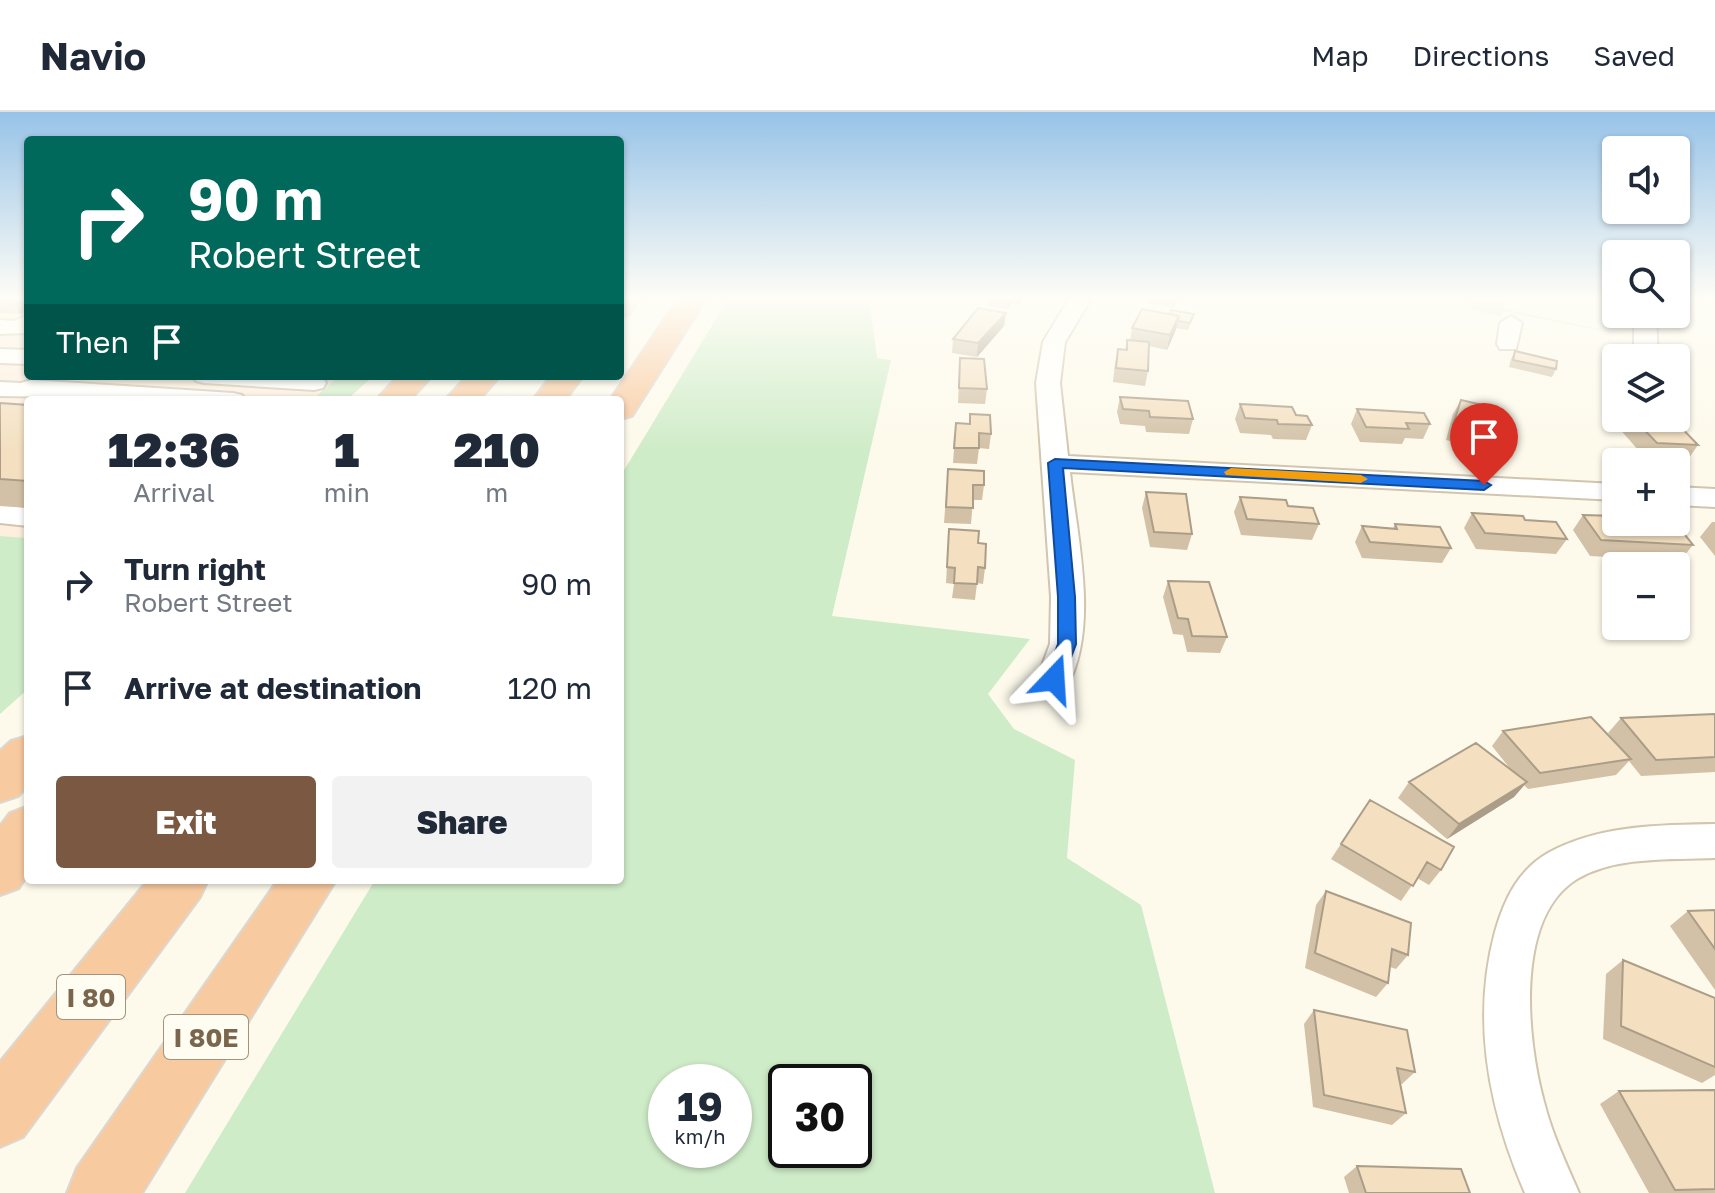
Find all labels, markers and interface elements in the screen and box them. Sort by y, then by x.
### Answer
text: Navio [40,33,146,78]
text: Map [1311,39,1368,72]
text: Directions [1412,39,1549,72]
text: Saved [1593,39,1675,72]
map controls [1602,136,1690,640]
button: sound [1602,136,1690,224]
text: 90 m [188,165,323,232]
icon: right [56,168,160,272]
text: Robert Street [188,233,421,276]
button: search [1602,240,1690,328]
icon: arrive [145,320,189,364]
text: Then [56,324,129,360]
button: layers [1602,344,1690,432]
pin [1450,403,1518,485]
icon: arrive [1462,415,1506,459]
text: 12:36 [108,420,240,478]
text: 1 [334,420,359,478]
text: 210 [453,420,540,478]
button: + [1602,448,1690,536]
text: Arrival [133,477,215,508]
text: min [324,477,370,508]
text: m [485,477,508,508]
text: Turn right [124,551,266,587]
button: − [1602,552,1690,640]
icon: right [56,562,100,606]
text: 90 m [521,566,592,602]
text: Robert Street [124,587,293,618]
position arrow [1012,637,1096,721]
icon: arrive [56,666,100,710]
text: Arrive at destination [124,670,421,706]
text: 120 m [507,670,592,706]
button: Exit [56,776,316,868]
button: Share [332,776,592,868]
road number: I 80 [57,975,125,1019]
road number: I 80E [164,1015,248,1059]
speed limit sign: 30 [768,1064,872,1168]
text: 19 [677,1082,723,1130]
text: km/h [675,1124,725,1148]

